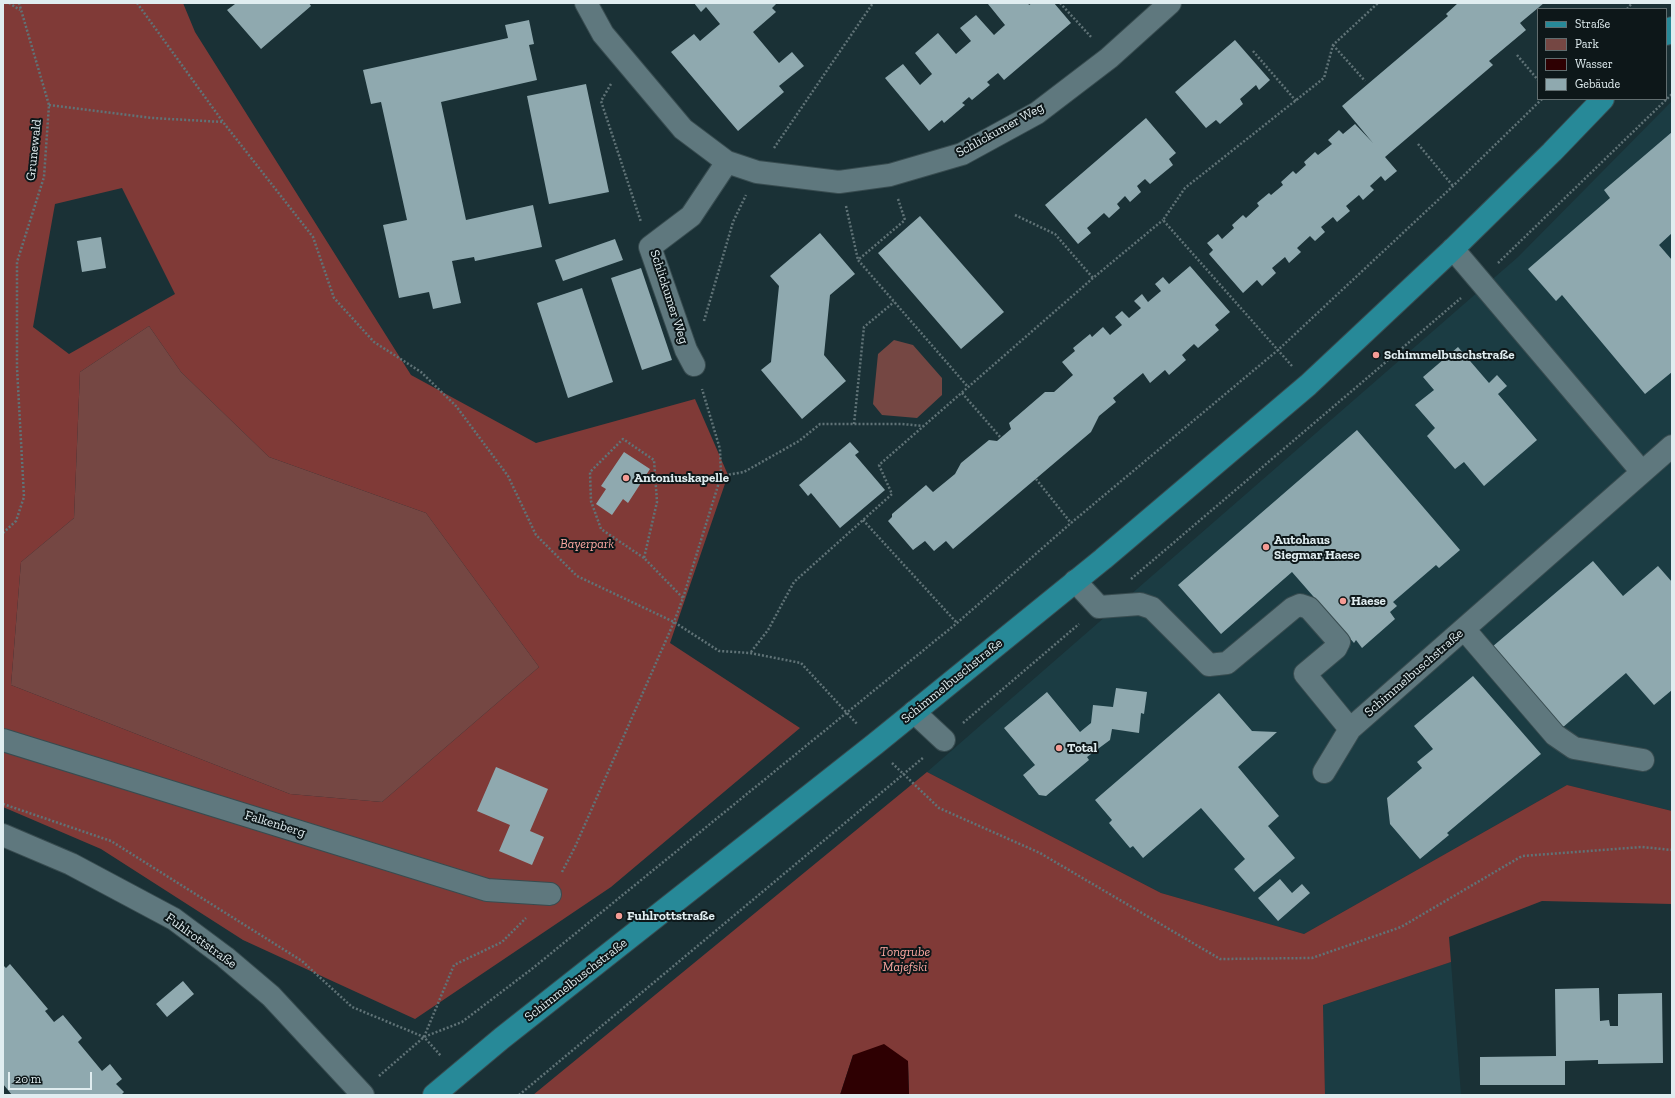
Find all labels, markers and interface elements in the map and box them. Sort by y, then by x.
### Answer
legend [1537,8,1667,100]
text: Straße [1575,17,1610,31]
text: Park [1575,37,1599,51]
text: Wasser [1575,57,1613,71]
text: Gebäude [1575,77,1620,91]
street label: Schlickumer Weg [953,99,1047,161]
street label: Grunewald [23,118,45,182]
street label: Schlickumer Weg [646,248,692,346]
place label: Schimmelbuschstraße [1384,347,1515,363]
marker: Schimmelbuschstraße [1371,350,1381,360]
place label: Antoniuskapelle [634,470,729,486]
marker: Antoniuskapelle [621,473,631,483]
place label: Autohaus Siegmar Haese [1274,532,1360,563]
park label: Bayerpark [560,536,614,552]
marker: Autohaus Siegmar Haese [1261,542,1271,552]
place label: Haese [1351,593,1386,609]
marker: Haese [1338,596,1348,606]
street label: Schimmelbuschstraße [1361,626,1467,720]
street label: Schimmelbuschstraße [898,635,1006,727]
place label: Total [1067,740,1097,756]
marker: Total [1054,743,1064,753]
street label: Falkenberg [243,807,307,841]
place label: Fuhlrottstraße [627,908,715,924]
street label: Fuhlrottstraße [162,910,240,972]
marker: Fuhlrottstraße [614,911,624,921]
street label: Schimmelbuschstraße [522,935,630,1025]
park label: Tongrube Majefski [880,944,930,975]
scale bar [10,1064,94,1090]
text: 20 m [15,1072,41,1086]

